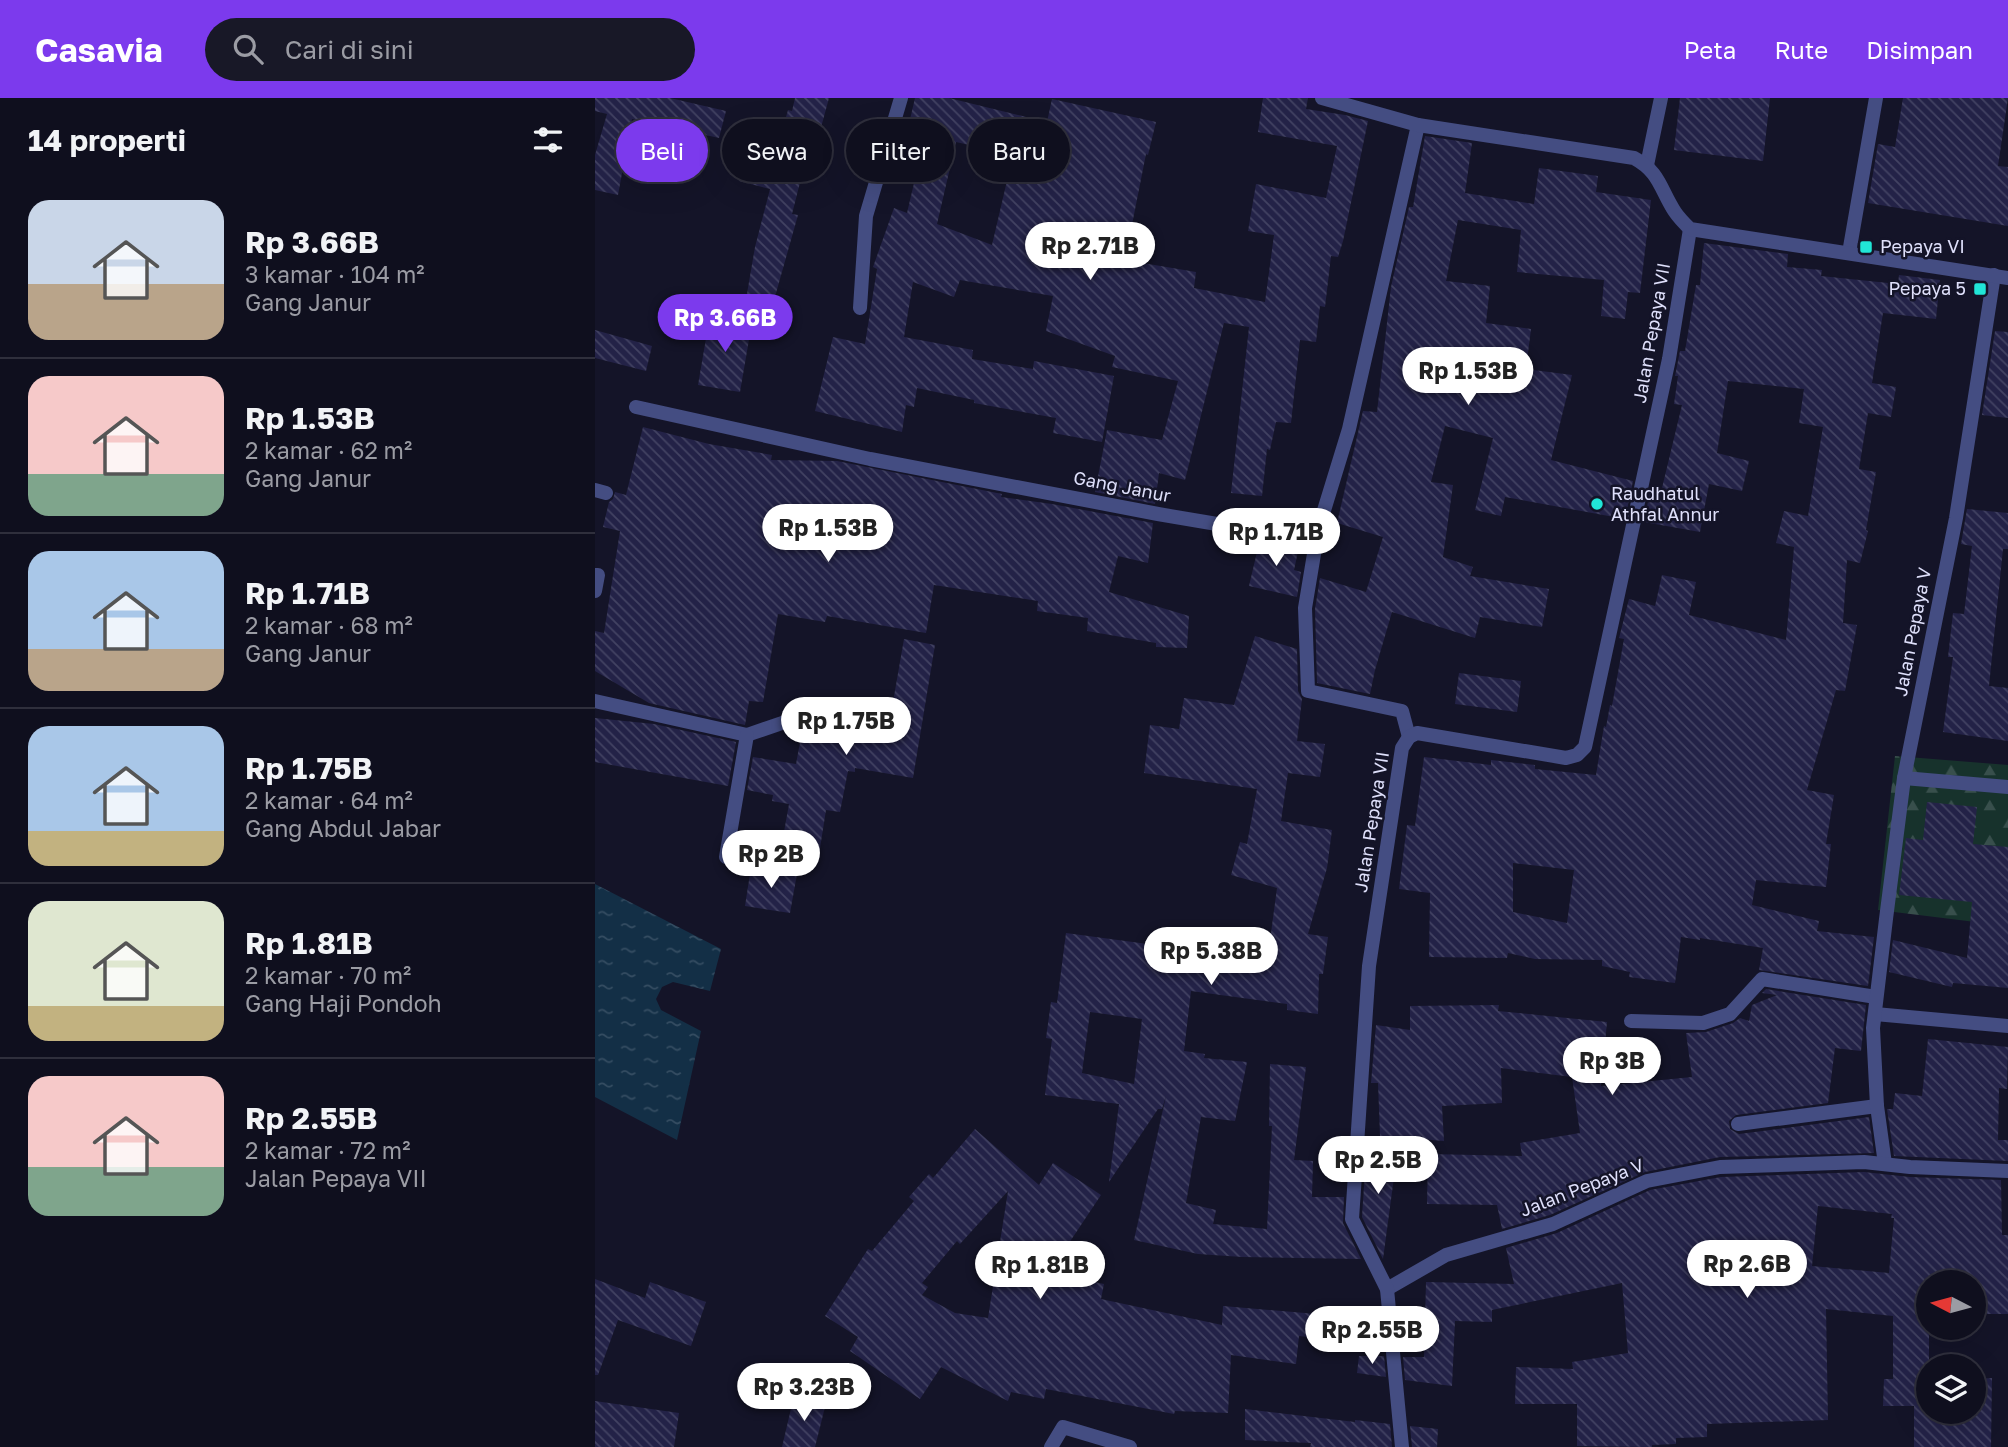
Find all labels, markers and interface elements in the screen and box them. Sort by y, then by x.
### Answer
search box [205,18,695,81]
text: Casavia [35,30,163,69]
icon: search [229,30,267,68]
text: Cari di sini [285,34,414,65]
text: Peta [1684,35,1736,64]
text: Rute [1774,35,1828,64]
text: Disimpan [1866,35,1973,64]
chip: Beli [616,119,708,182]
chip: Sewa [722,119,832,182]
chip: Filter [846,119,954,182]
chip: Baru [968,119,1070,182]
icon: filters [529,121,567,159]
text: 14 properti [28,122,186,158]
pin: Rp 2.71B [1018,222,1162,282]
text: Rp 3.66B [245,224,379,260]
icon: home [84,228,168,312]
text: Rp 2.71B [1041,231,1139,259]
place label: Pepaya VI [1880,235,1965,257]
marker: Pepaya VI [1858,239,1874,255]
text: 3 kamar · 104 m² [245,260,425,288]
street label: Jalan Pepaya VII [1628,261,1674,405]
place label: Pepaya 5 [1888,277,1966,299]
marker: Pepaya 5 [1972,281,1988,297]
text: Gang Janur [245,288,371,316]
pin: Rp 3.66B [653,294,797,354]
text: Rp 3.66B [674,303,776,331]
pin: Rp 1.53B [1396,348,1540,407]
text: Rp 1.53B [1418,356,1518,384]
text: Rp 1.53B [245,400,375,436]
icon: home [84,404,168,488]
text: 2 kamar · 62 m² [245,436,412,464]
text: Gang Janur [245,464,371,492]
street label: Gang Janur [1072,466,1173,506]
place label: Raudhatul Athfal Annur [1611,482,1719,525]
marker: Raudhatul Athfal Annur [1589,496,1605,512]
pin: Rp 1.53B [756,504,900,564]
pin: Rp 1.71B [1204,508,1348,568]
text: Rp 1.53B [778,513,878,541]
text: Rp 1.71B [1228,517,1324,545]
street label: Jalan Pepaya V [1889,565,1935,698]
text: Rp 1.71B [245,575,370,611]
icon: home [84,579,168,663]
text: 2 kamar · 68 m² [245,611,413,639]
text: Gang Janur [245,639,371,667]
pin: Rp 1.75B [774,698,918,757]
text: Rp 1.75B [797,706,895,734]
text: Rp 1.75B [245,750,373,786]
street label: Jalan Pepaya VII [1349,750,1393,894]
icon: home [84,754,168,838]
text: 2 kamar · 64 m² [245,786,413,814]
text: Gang Abdul Jabar [245,814,441,842]
pin: Rp 2B [722,830,820,890]
text: Rp 2B [738,839,804,867]
text: Rp 1.81B [245,925,373,961]
pin: Rp 5.38B [1139,928,1283,987]
icon: home [84,929,168,1013]
text: Rp 5.38B [1160,936,1262,964]
text: 2 kamar · 70 m² [245,961,411,989]
text: Gang Haji Pondoh [245,989,442,1017]
pin: Rp 3B [1563,1038,1661,1097]
text: Rp 3B [1579,1046,1645,1074]
text: Rp 2.55B [245,1100,377,1136]
icon: home [84,1104,168,1188]
text: 2 kamar · 72 m² [245,1136,411,1164]
pin: Rp 2.5B [1313,1136,1443,1196]
text: Rp 2.5B [1334,1145,1422,1173]
street label: Jalan Pepaya V [1517,1153,1647,1221]
text: Jalan Pepaya VII [245,1164,427,1192]
pin: Rp 2.6B [1682,1240,1812,1300]
pin: Rp 1.81B [968,1242,1112,1301]
text: Rp 2.6B [1703,1249,1791,1277]
text: Rp 1.81B [991,1250,1089,1278]
north arrow [1916,1270,1986,1340]
map controls [1916,1270,1986,1424]
pin: Rp 2.55B [1300,1306,1444,1366]
text: Rp 2.55B [1321,1315,1423,1343]
button: layers [1916,1354,1986,1424]
pin: Rp 3.23B [732,1364,876,1423]
text: Rp 3.23B [753,1372,855,1400]

